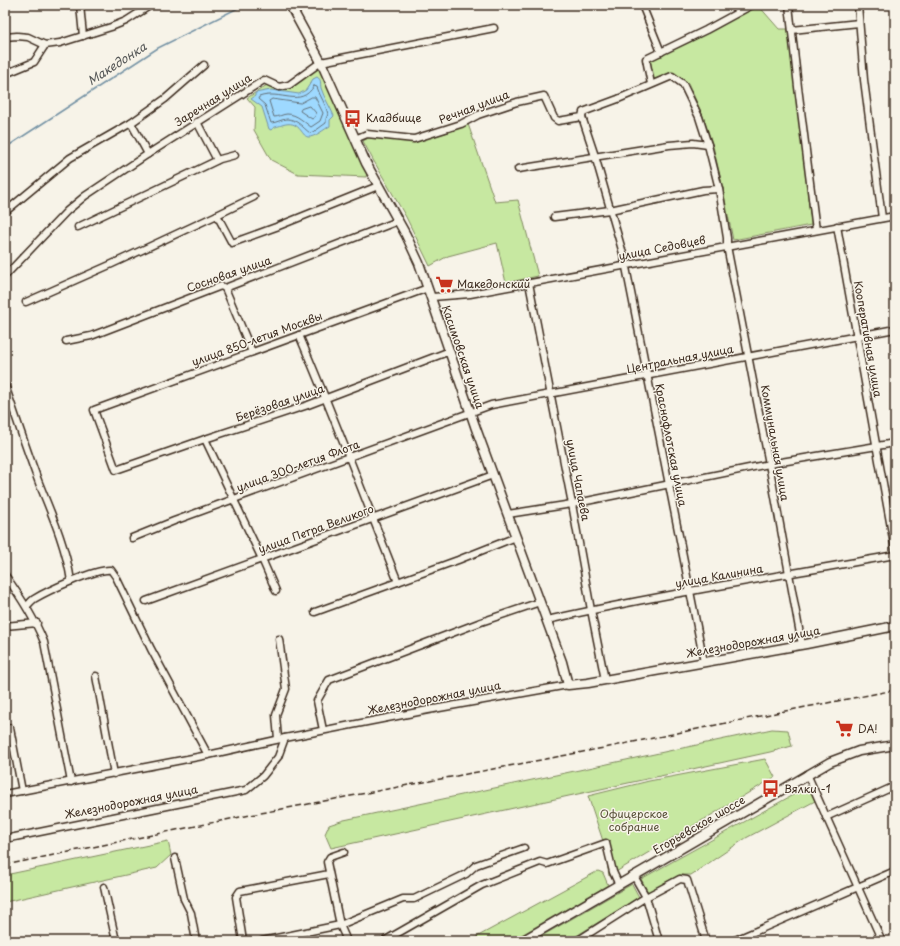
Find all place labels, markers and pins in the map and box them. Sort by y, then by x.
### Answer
bus stop icon: Кладбище [343,108,363,128]
place label: Кладбище [366,109,422,126]
supermarket icon: Македонский [434,274,454,294]
place label: Македонский [457,275,530,292]
supermarket icon: DA! [835,719,855,739]
place label: DA! [858,720,878,737]
bus stop icon: Вялки -1 [761,779,781,799]
place label: Вялки -1 [784,780,831,797]

